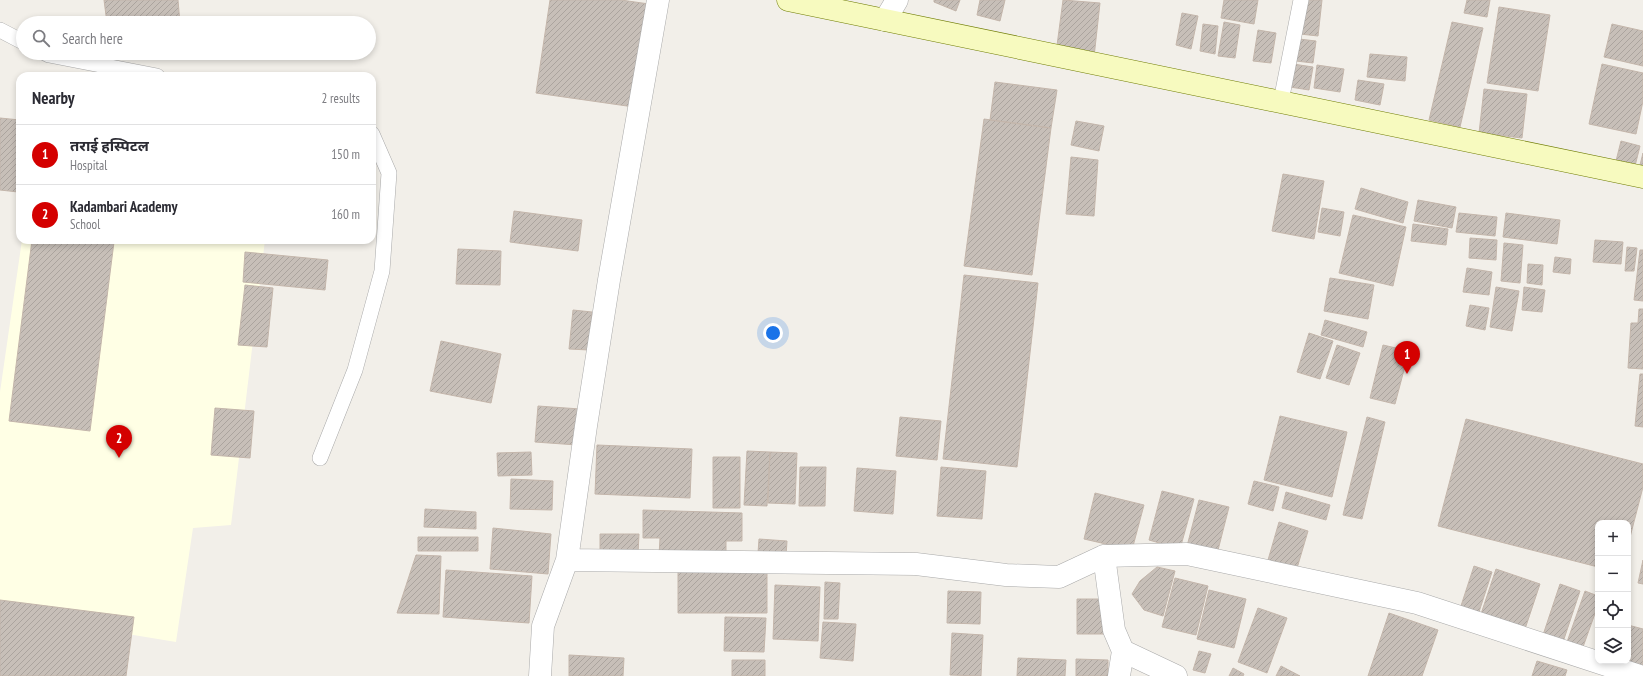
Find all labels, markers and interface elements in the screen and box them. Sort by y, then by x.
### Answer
search box [16,16,376,60]
icon: search [30,27,52,49]
text: Search here [62,29,123,48]
text: Nearby [32,87,75,109]
text: 2 results [321,90,360,107]
text: तराई हस्पिटल [70,136,149,155]
text: 1 [42,146,48,163]
text: 150 m [331,146,360,163]
text: Hospital [70,157,107,174]
text: Kadambari Academy [70,197,178,216]
text: 2 [42,206,48,223]
text: 160 m [331,206,360,223]
text: School [70,216,100,233]
your location [763,323,783,343]
pin: 1 [1394,341,1420,374]
pin: 2 [106,425,132,458]
map controls [1595,520,1631,664]
button: + [1595,520,1631,556]
button: − [1595,556,1631,592]
button: locate [1595,592,1631,628]
button: layers [1595,628,1631,664]

